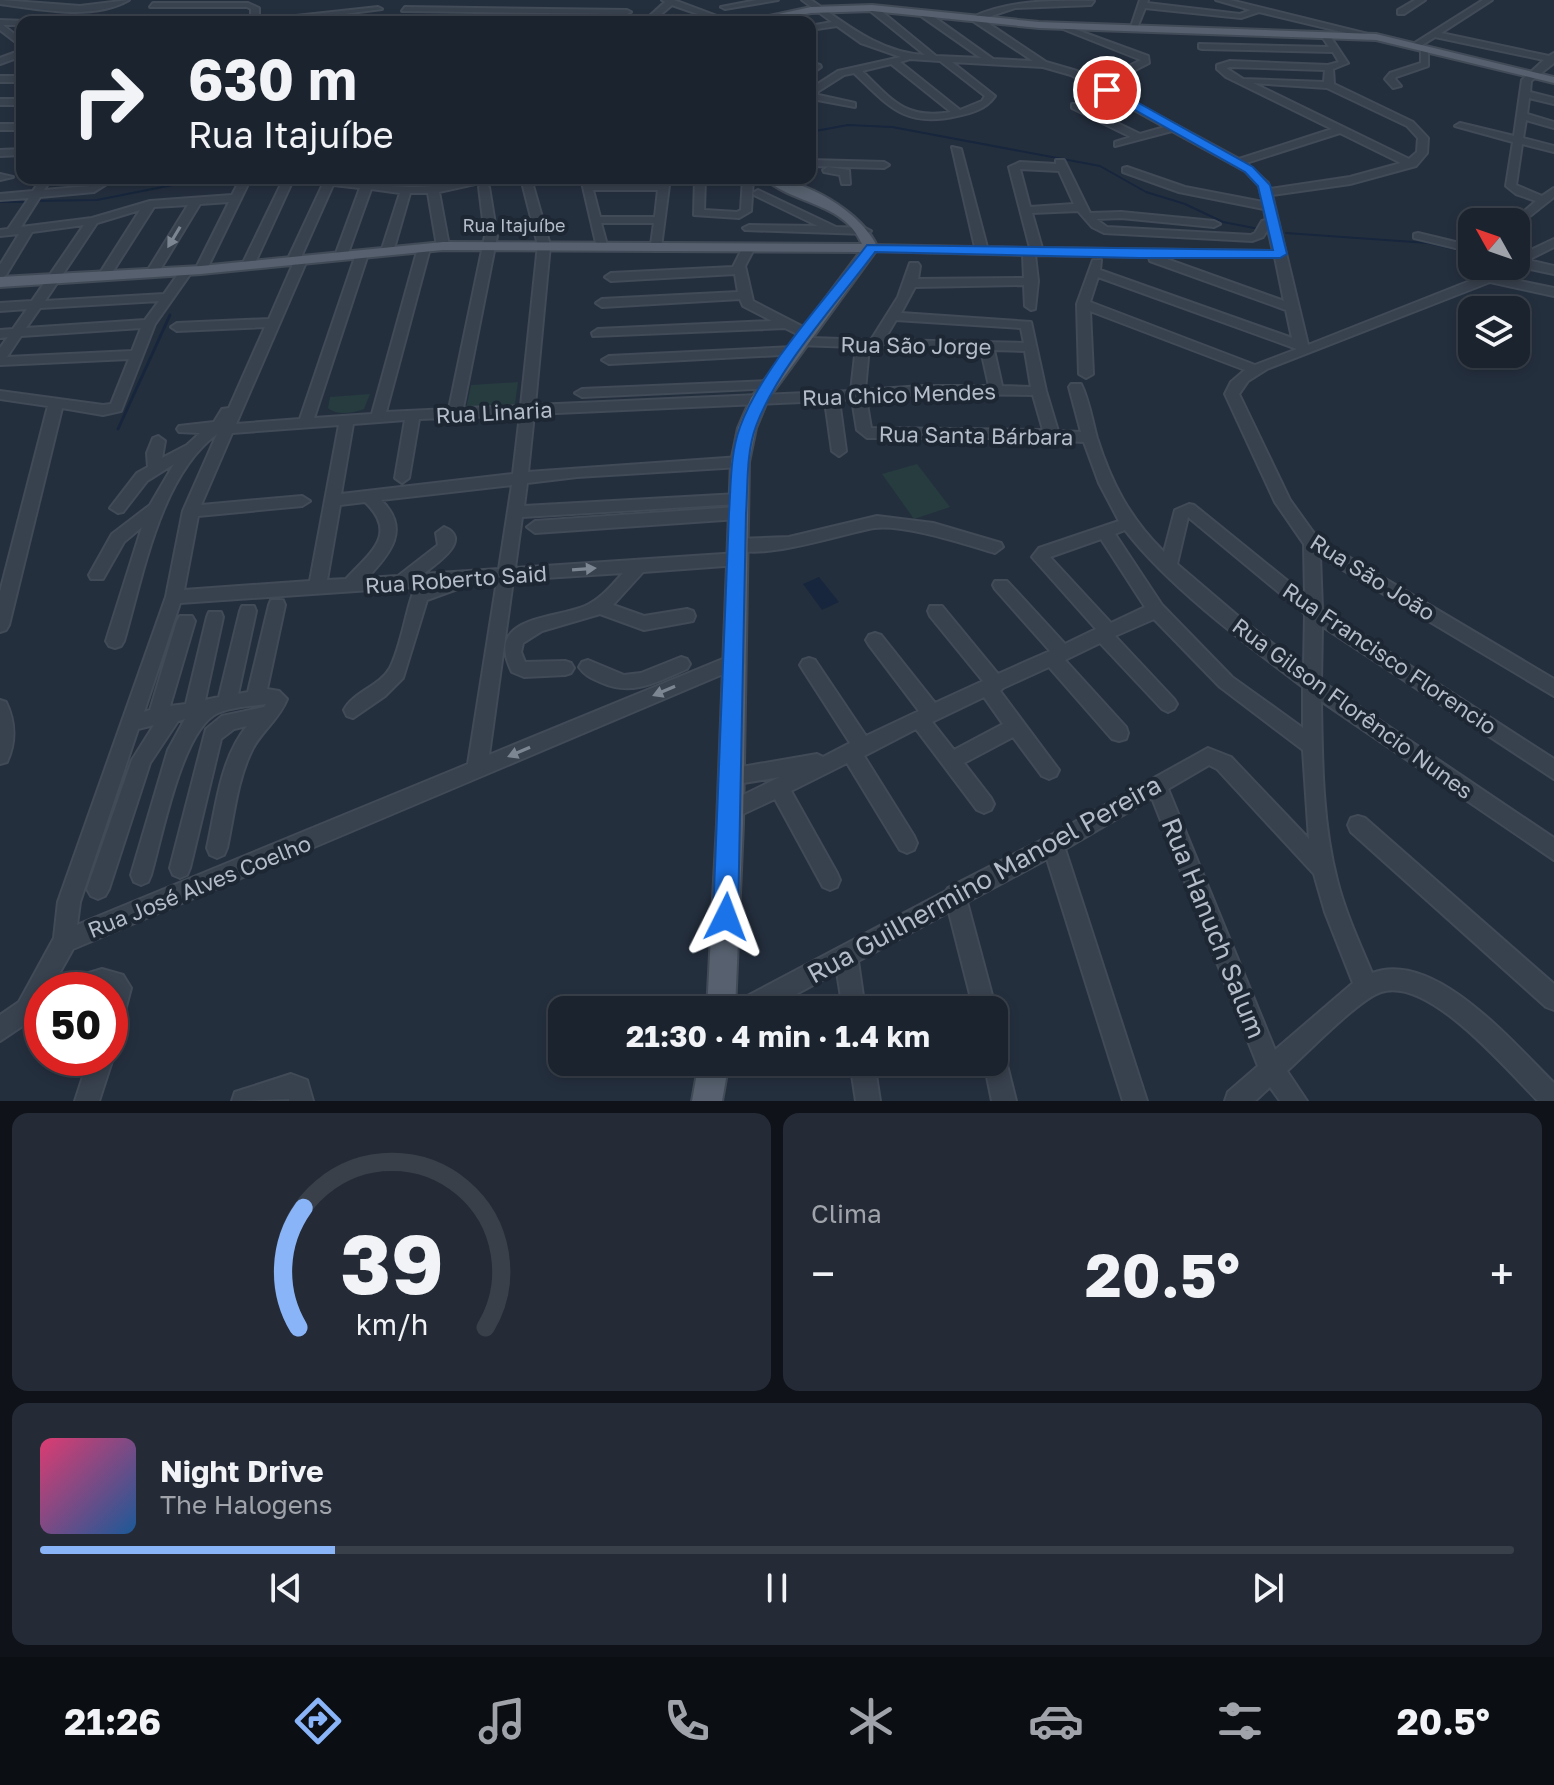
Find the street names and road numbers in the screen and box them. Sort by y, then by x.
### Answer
street label: Rua Itajuíbe [463,214,565,236]
street label: Rua São Jorge [840,330,992,360]
street label: Rua Chico Mendes [802,377,996,411]
street label: Rua Linaria [435,395,553,429]
street label: Rua Santa Bárbara [878,420,1074,450]
street label: Rua São João [1306,528,1440,626]
street label: Rua Roberto Said [364,559,548,599]
street label: Rua Francisco Florencio [1278,576,1502,740]
street label: Rua Gilson Florêncio Nunes [1228,612,1478,804]
street label: Rua Guilhermino Manoel Pereira [802,769,1166,989]
street label: Rua Hanuch Salum [1156,813,1272,1043]
street label: Rua José Alves Coelho [83,829,315,943]

